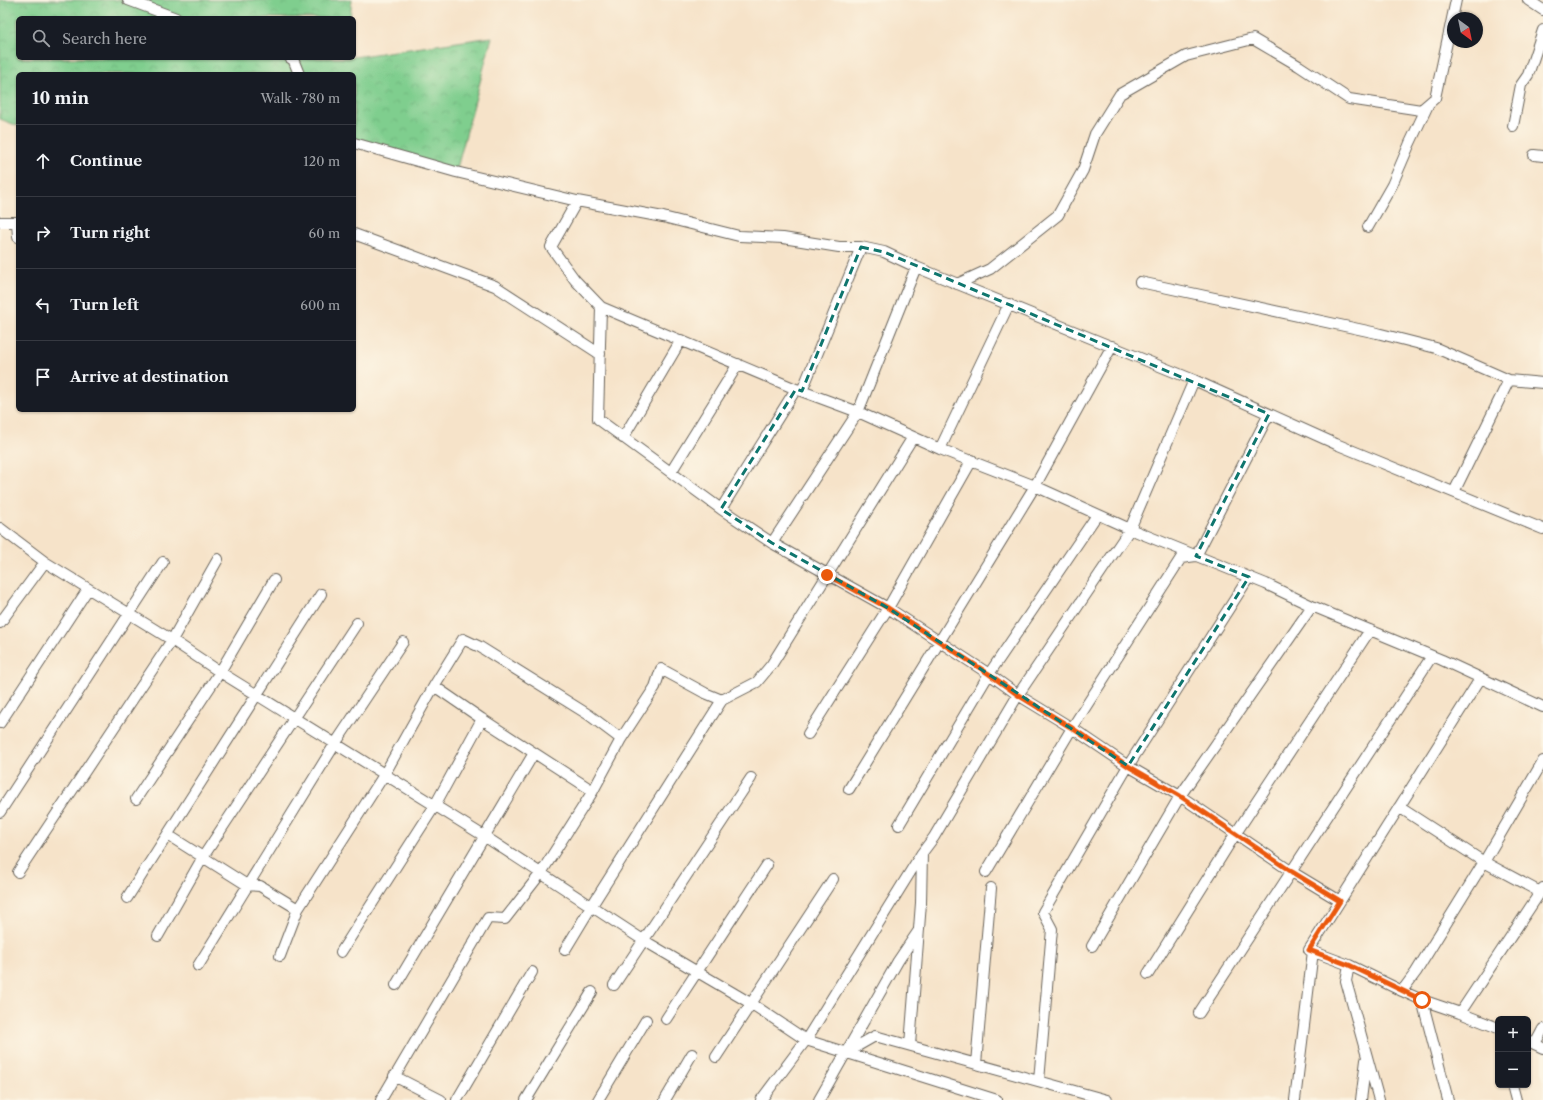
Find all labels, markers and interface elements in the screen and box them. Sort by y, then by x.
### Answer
north arrow [1447,12,1483,48]
search box [16,16,356,60]
icon: search [30,27,52,49]
text: Search here [62,29,147,48]
text: 10 min [32,88,89,108]
text: Walk · 780 m [260,90,340,106]
icon: ahead [32,150,54,172]
text: Continue [70,151,142,170]
text: 120 m [303,153,340,169]
icon: right [32,222,54,244]
text: Turn right [70,223,150,242]
text: 60 m [309,225,340,241]
icon: left [32,294,54,316]
text: Turn left [70,295,139,314]
text: 600 m [300,297,340,313]
icon: arrive [32,366,54,388]
text: Arrive at destination [70,367,229,386]
route end [818,566,836,584]
route start [1413,991,1431,1009]
map controls [1495,1016,1531,1088]
button: + [1495,1016,1531,1052]
button: − [1495,1052,1531,1088]

